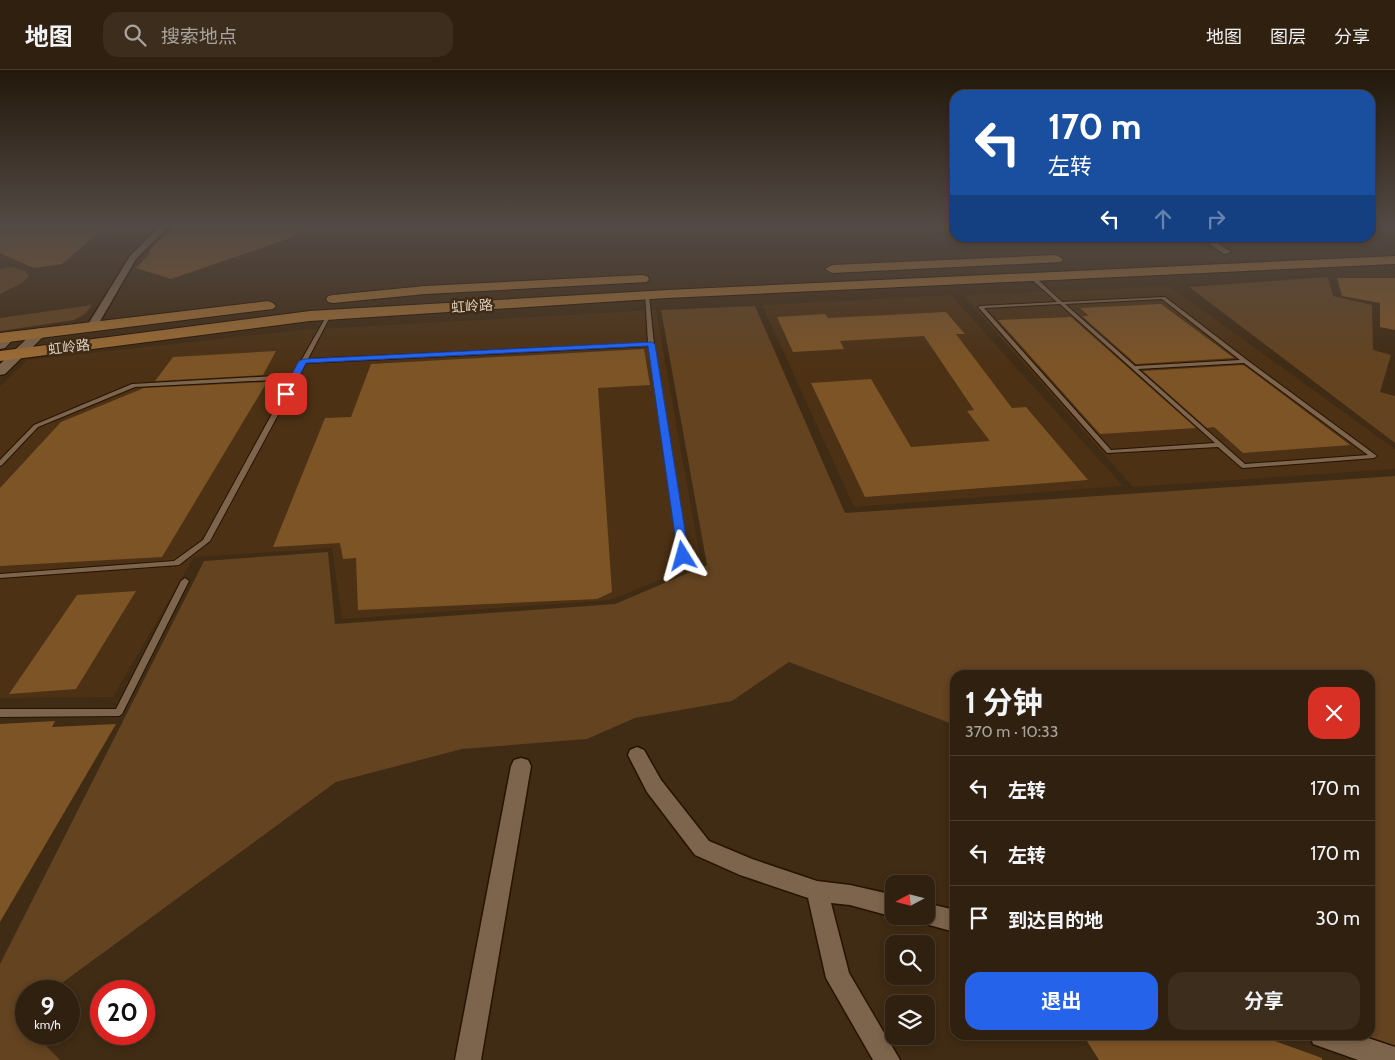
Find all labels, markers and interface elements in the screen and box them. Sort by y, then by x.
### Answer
search box [103,12,453,57]
icon: search [121,21,149,49]
text: 地图 [25,22,73,51]
text: 搜索地点 [161,25,237,48]
text: 地图 [1206,26,1242,48]
text: 图层 [1270,26,1306,48]
text: 分享 [1334,26,1370,48]
text: 170 m [1048,105,1141,148]
icon: left [965,110,1030,175]
text: 左转 [1048,153,1092,180]
icon: left [1096,205,1124,233]
icon: ahead [1149,205,1177,233]
icon: right [1202,205,1230,233]
street label: 虹岭路 [450,296,494,316]
street label: 虹岭路 [47,336,91,358]
pin [265,373,307,415]
icon: arrive [272,380,300,408]
position arrow [656,529,708,581]
text: 1 分钟 [965,684,1043,721]
button: close [1308,687,1360,739]
text: 370 m · 10:33 [965,722,1058,741]
icon: left [965,774,993,802]
text: 170 m [1310,777,1360,800]
text: 左转 [1008,779,1046,802]
icon: left [965,839,993,867]
text: 170 m [1310,842,1360,865]
text: 左转 [1008,844,1046,867]
north arrow [885,875,935,925]
map controls [885,875,935,1045]
icon: arrive [965,904,993,932]
text: 30 m [1316,907,1360,930]
text: 到达目的地 [1008,909,1103,932]
button: search [885,935,935,985]
button: 退出 [965,972,1158,1030]
button: 分享 [1168,972,1360,1030]
speed limit sign: 20 [90,980,155,1045]
text: 9 [40,991,55,1021]
button: layers [885,995,935,1045]
text: km/h [34,1017,61,1032]

